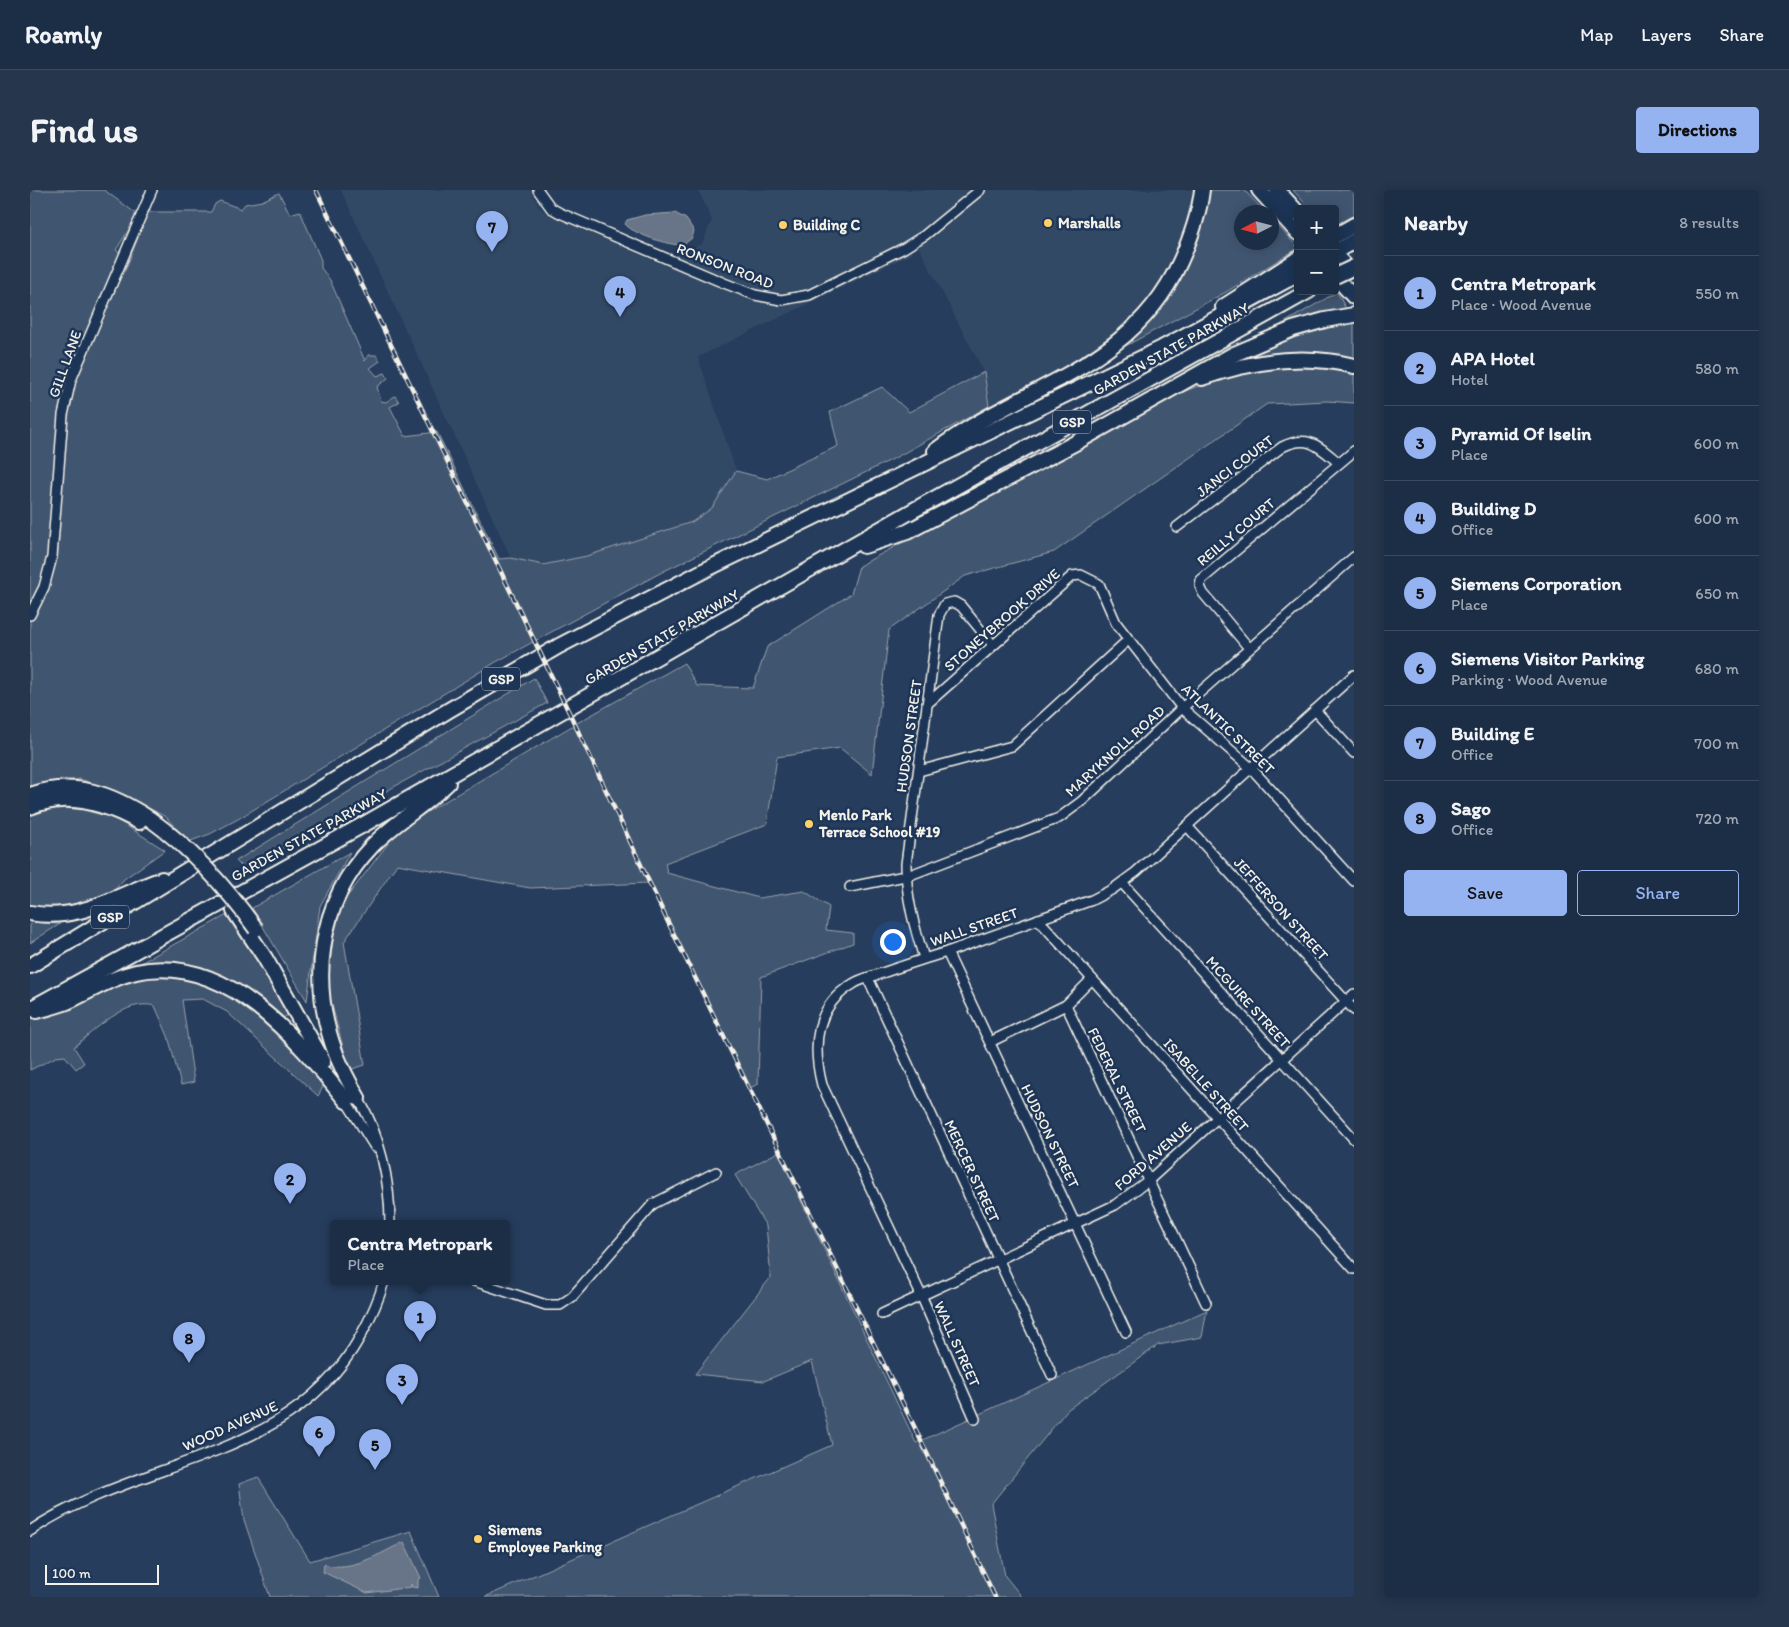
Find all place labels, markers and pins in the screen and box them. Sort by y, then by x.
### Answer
pin: 7 [476,211,508,252]
place label: Marshalls [1058,214,1121,232]
place label: Building C [793,216,860,235]
marker: Marshalls [1042,217,1054,229]
marker: Building C [777,219,789,231]
pin: 4 [604,276,636,317]
place label: Menlo Park Terrace School #19 [818,806,941,841]
marker: Menlo Park Terrace School #19 [803,818,815,830]
pin: 2 [274,1163,306,1204]
pin: 1 [404,1301,436,1342]
pin: 8 [173,1322,205,1363]
pin: 3 [386,1364,418,1405]
pin: 6 [303,1416,335,1457]
pin: 5 [359,1429,391,1470]
place label: Siemens Employee Parking [488,1521,603,1557]
marker: Siemens Employee Parking [472,1533,484,1545]

